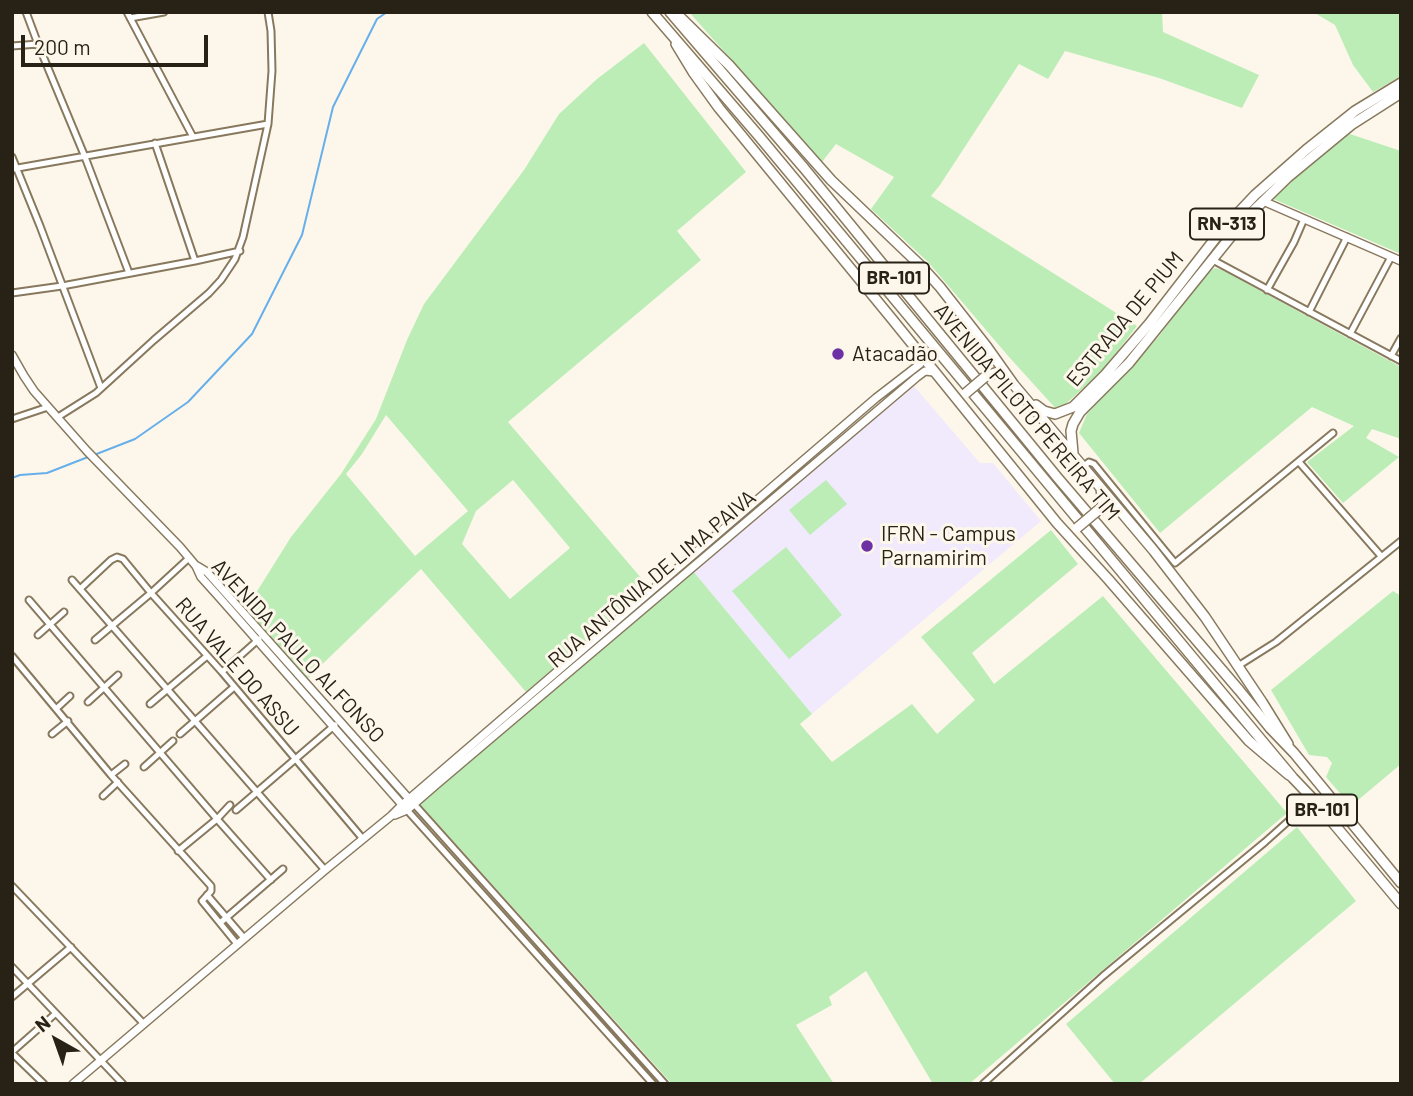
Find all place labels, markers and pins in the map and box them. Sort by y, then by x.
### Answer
place label: Atacadão [852,341,938,367]
marker: Atacadão [830,346,846,362]
place label: IFRN - Campus Parnamirim [881,521,1016,571]
marker: IFRN - Campus Parnamirim [859,538,875,554]

